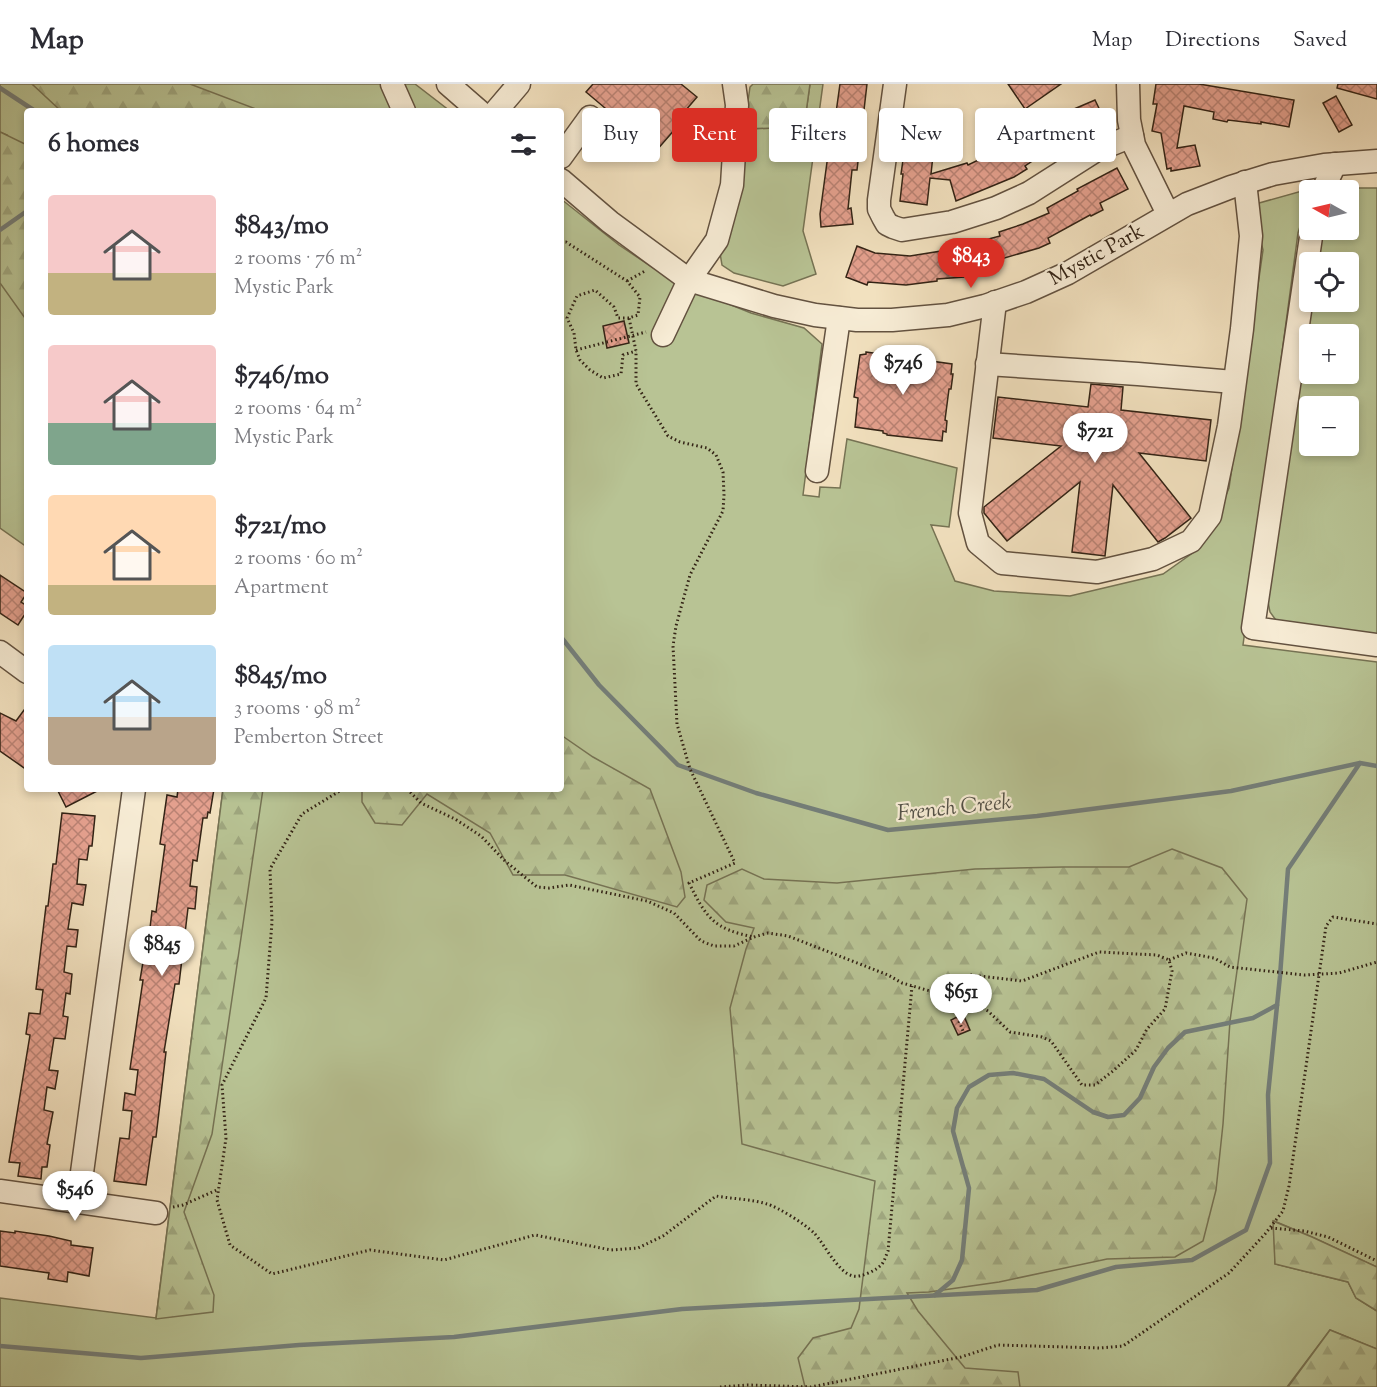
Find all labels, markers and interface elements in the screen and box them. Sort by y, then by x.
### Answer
text: Map [30,21,84,61]
text: Map [1092,26,1132,56]
text: Directions [1165,26,1260,56]
text: Saved [1293,26,1347,56]
chip: Buy [582,108,660,162]
chip: Rent [672,108,757,162]
chip: Filters [769,108,867,162]
chip: New [879,108,963,162]
chip: Apartment [975,108,1116,162]
text: 6 homes [48,126,139,163]
icon: filters [507,128,540,161]
north arrow [1299,180,1359,240]
map controls [1299,180,1359,456]
text: $843/mo [234,208,329,245]
street label: Mystic Park [1044,217,1151,294]
icon: home [96,219,168,291]
pin: $843 [935,238,1007,289]
text: $843 [952,243,990,272]
text: 2 rooms · 76 m² [234,245,362,274]
button: locate [1299,252,1359,312]
text: Mystic Park [234,274,334,303]
button: + [1299,324,1359,384]
pin: $746 [867,345,939,396]
text: $746 [883,350,923,379]
text: $746/mo [234,358,329,395]
icon: home [96,369,168,441]
text: 2 rooms · 64 m² [234,395,362,424]
button: − [1299,396,1359,456]
pin: $721 [1059,413,1131,464]
text: $721 [1077,418,1113,447]
text: Mystic Park [234,424,334,453]
text: $721/mo [234,508,326,545]
icon: home [96,519,168,591]
text: 2 rooms · 60 m² [234,545,363,574]
text: Apartment [234,574,329,603]
text: $845/mo [234,658,327,695]
icon: home [96,669,168,741]
text: 3 rooms · 98 m² [234,695,361,724]
text: Pemberton Street [234,724,383,753]
water label: French Creek [896,787,1013,831]
pin: $845 [126,926,198,977]
text: $845 [143,931,181,960]
pin: $651 [925,974,997,1025]
text: $651 [944,979,978,1008]
pin: $546 [39,1171,111,1222]
text: $546 [56,1176,94,1205]

